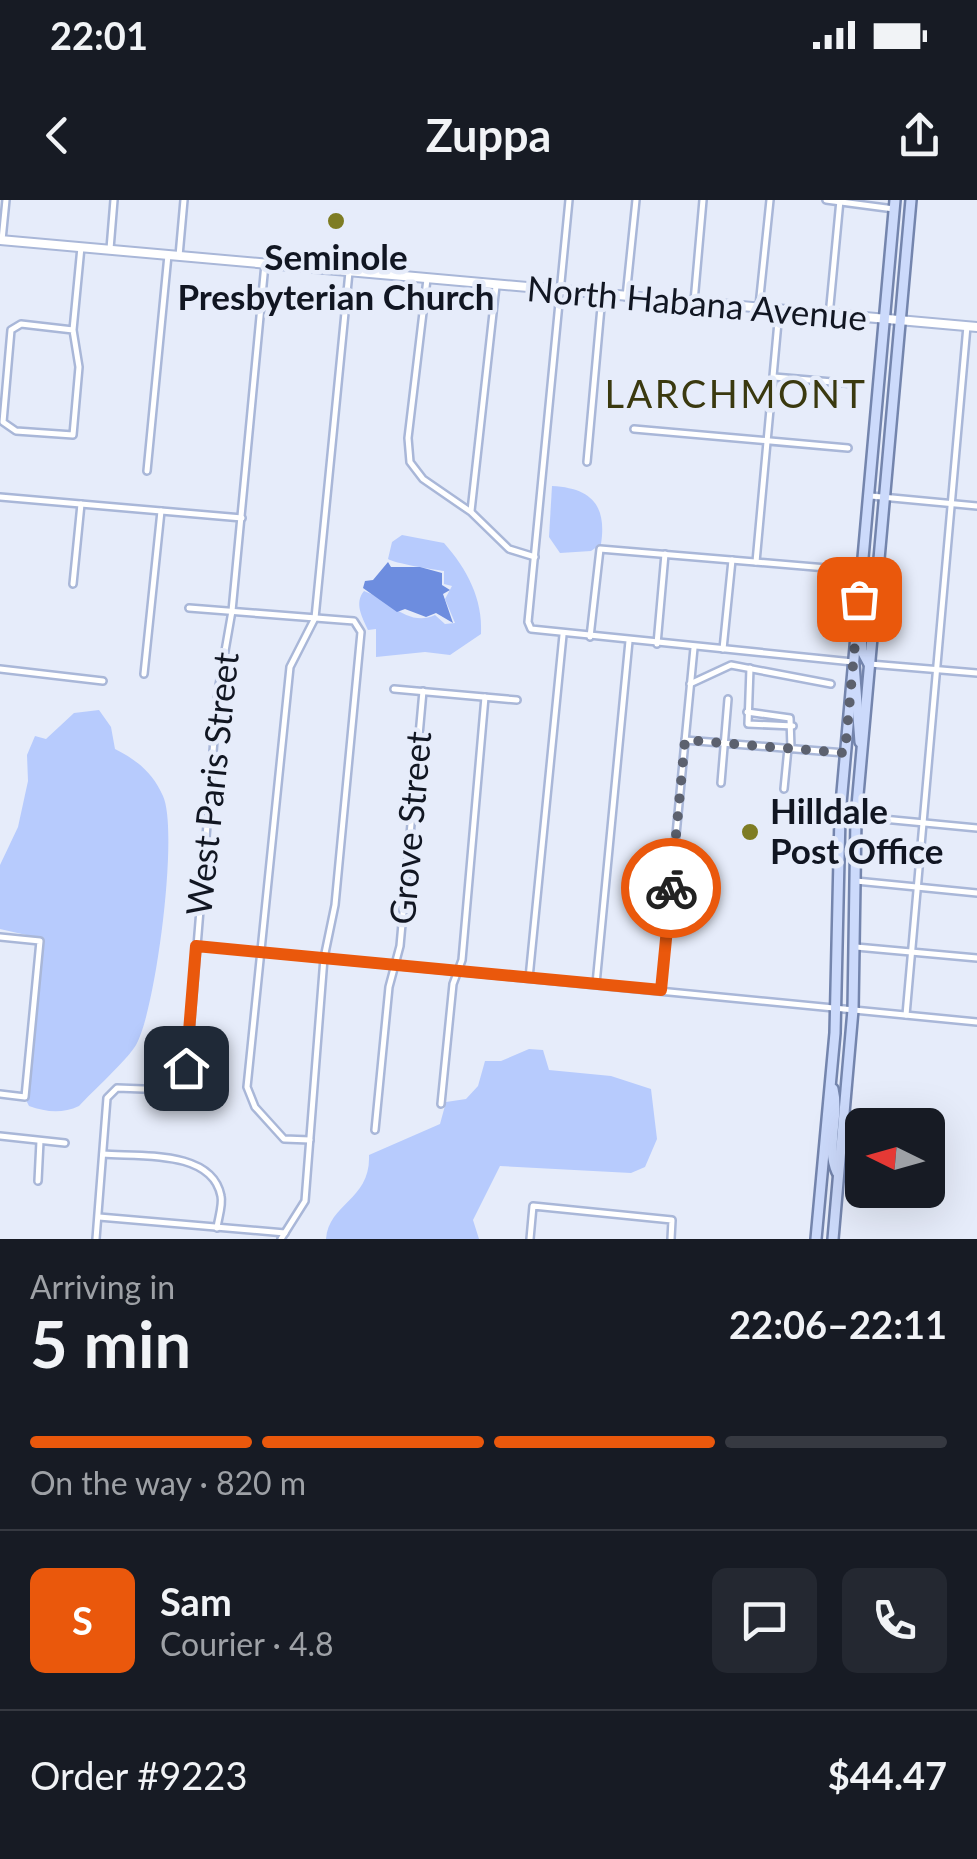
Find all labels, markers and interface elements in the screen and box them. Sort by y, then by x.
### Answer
text: 22:01 [50,12,148,58]
icon: back [30,108,85,163]
text: Zuppa [426,108,551,162]
icon: share [892,108,947,163]
marker: Seminole Presbyterian Church [325,210,347,232]
place label: Seminole Presbyterian Church [177,235,495,317]
street label: North Habana Avenue [526,266,869,338]
district label: LARCHMONT [605,370,867,416]
pin [817,557,902,642]
icon: bag [832,572,887,627]
street label: West Paris Street [176,650,246,918]
street label: Grove Street [380,729,438,926]
place label: Hilldale Post Office [770,789,944,871]
marker: Hilldale Post Office [739,821,761,843]
courier [621,838,721,938]
icon: bike [644,861,699,916]
pin [144,1026,229,1111]
icon: home [159,1041,214,1096]
north arrow [845,1108,945,1208]
map controls [845,1108,945,1208]
text: Arriving in [30,1267,175,1306]
text: 22:06–22:11 [729,1301,947,1347]
text: 5 min [30,1304,191,1382]
text: On the way · 820 m [30,1463,306,1502]
button: chat [712,1568,817,1673]
button: phone [842,1568,947,1673]
text: Sam [160,1578,232,1624]
text: S [72,1597,93,1643]
text: Courier · 4.8 [160,1624,334,1663]
text: Order #9223 [30,1752,247,1798]
text: $44.47 [828,1752,947,1798]

